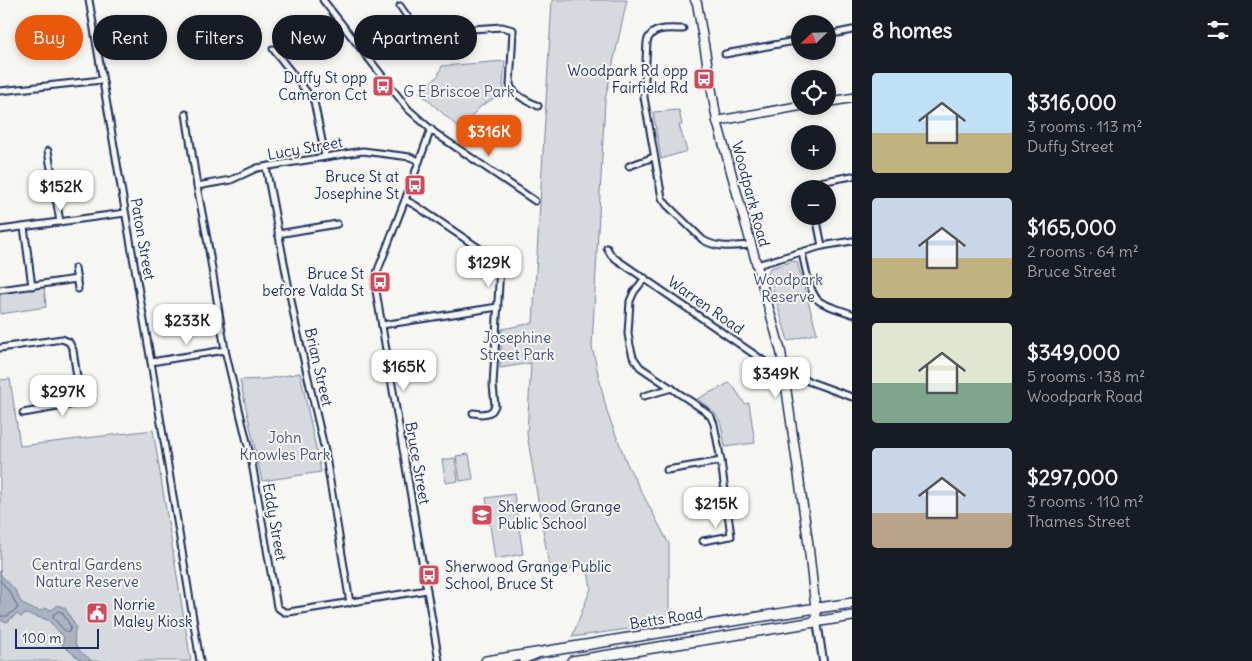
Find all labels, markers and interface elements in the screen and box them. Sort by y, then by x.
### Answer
chip: Buy [15,15,83,60]
chip: Rent [93,15,167,60]
chip: Filters [177,15,262,60]
chip: New [272,15,344,60]
chip: Apartment [354,15,477,60]
north arrow [791,15,836,60]
map controls [791,15,836,225]
icon: filters [1204,16,1232,44]
text: 8 homes [872,17,952,44]
place label: Woodpark Rd opp Fairfield Rd [567,61,688,97]
bus stop icon: Woodpark Rd opp Fairfield Rd [692,67,716,91]
place label: Duffy St opp Cameron Cct [278,68,367,104]
button: locate [791,70,836,115]
bus stop icon: Duffy St opp Cameron Cct [371,74,395,98]
park label: G E Briscoe Park [403,82,515,101]
text: $316,000 [1027,89,1117,116]
icon: home [912,93,972,153]
pin: $316K [454,114,524,157]
text: 3 rooms · 113 m² [1027,116,1142,136]
text: $316K [467,121,511,141]
button: + [791,125,836,170]
street label: Lucy Street [266,132,344,164]
text: Duffy Street [1027,136,1114,156]
street label: Woodpark Road [728,139,774,249]
place label: Bruce St at Josephine St [314,167,399,203]
pin: $152K [26,170,96,212]
bus stop icon: Bruce St at Josephine St [403,173,427,197]
text: $152K [40,176,82,196]
button: − [791,180,836,225]
street label: Paton Street [126,196,160,282]
text: $165,000 [1027,214,1117,241]
icon: home [912,218,972,278]
text: 2 rooms · 64 m² [1027,241,1139,261]
pin: $129K [454,246,524,288]
text: $129K [468,252,510,272]
text: Bruce Street [1027,261,1116,281]
place label: Bruce St before Valda St [262,264,364,300]
bus stop icon: Bruce St before Valda St [368,270,392,294]
park label: Woodpark Reserve [753,270,823,306]
street label: Warren Road [664,272,748,338]
pin: $233K [152,304,222,346]
text: $233K [164,310,210,330]
street label: Brian Street [301,326,337,408]
park label: Josephine Street Park [480,328,555,364]
text: $349,000 [1027,339,1120,366]
icon: home [912,343,972,403]
pin: $165K [369,350,439,392]
text: $165K [382,356,426,376]
pin: $349K [741,356,811,399]
text: $349K [753,363,799,383]
text: 5 rooms · 138 m² [1027,366,1145,386]
pin: $297K [28,374,98,417]
text: $297K [41,381,85,401]
text: Woodpark Road [1027,386,1143,406]
street label: Bruce Street [401,420,435,506]
park label: John Knowles Park [239,428,331,464]
text: $297,000 [1027,464,1118,491]
icon: home [912,468,972,528]
street label: Eddy Street [259,482,291,562]
pin: $215K [681,486,751,529]
text: 3 rooms · 110 m² [1027,491,1144,511]
text: $215K [694,493,738,513]
place label: Sherwood Grange Public School [498,497,621,533]
school or university icon: Sherwood Grange Public School [470,503,494,527]
text: Thames Street [1027,511,1130,531]
park label: Central Gardens Nature Reserve [32,555,142,591]
place label: Sherwood Grange Public School, Bruce St [445,557,612,593]
bus stop icon: Sherwood Grange Public School, Bruce St [417,563,441,587]
place label: Norrie Maley Kiosk [113,595,193,631]
public building icon: Norrie Maley Kiosk [85,601,109,625]
street label: Betts Road [628,603,704,633]
scale bar [15,626,99,649]
text: 100 m [22,629,62,647]

